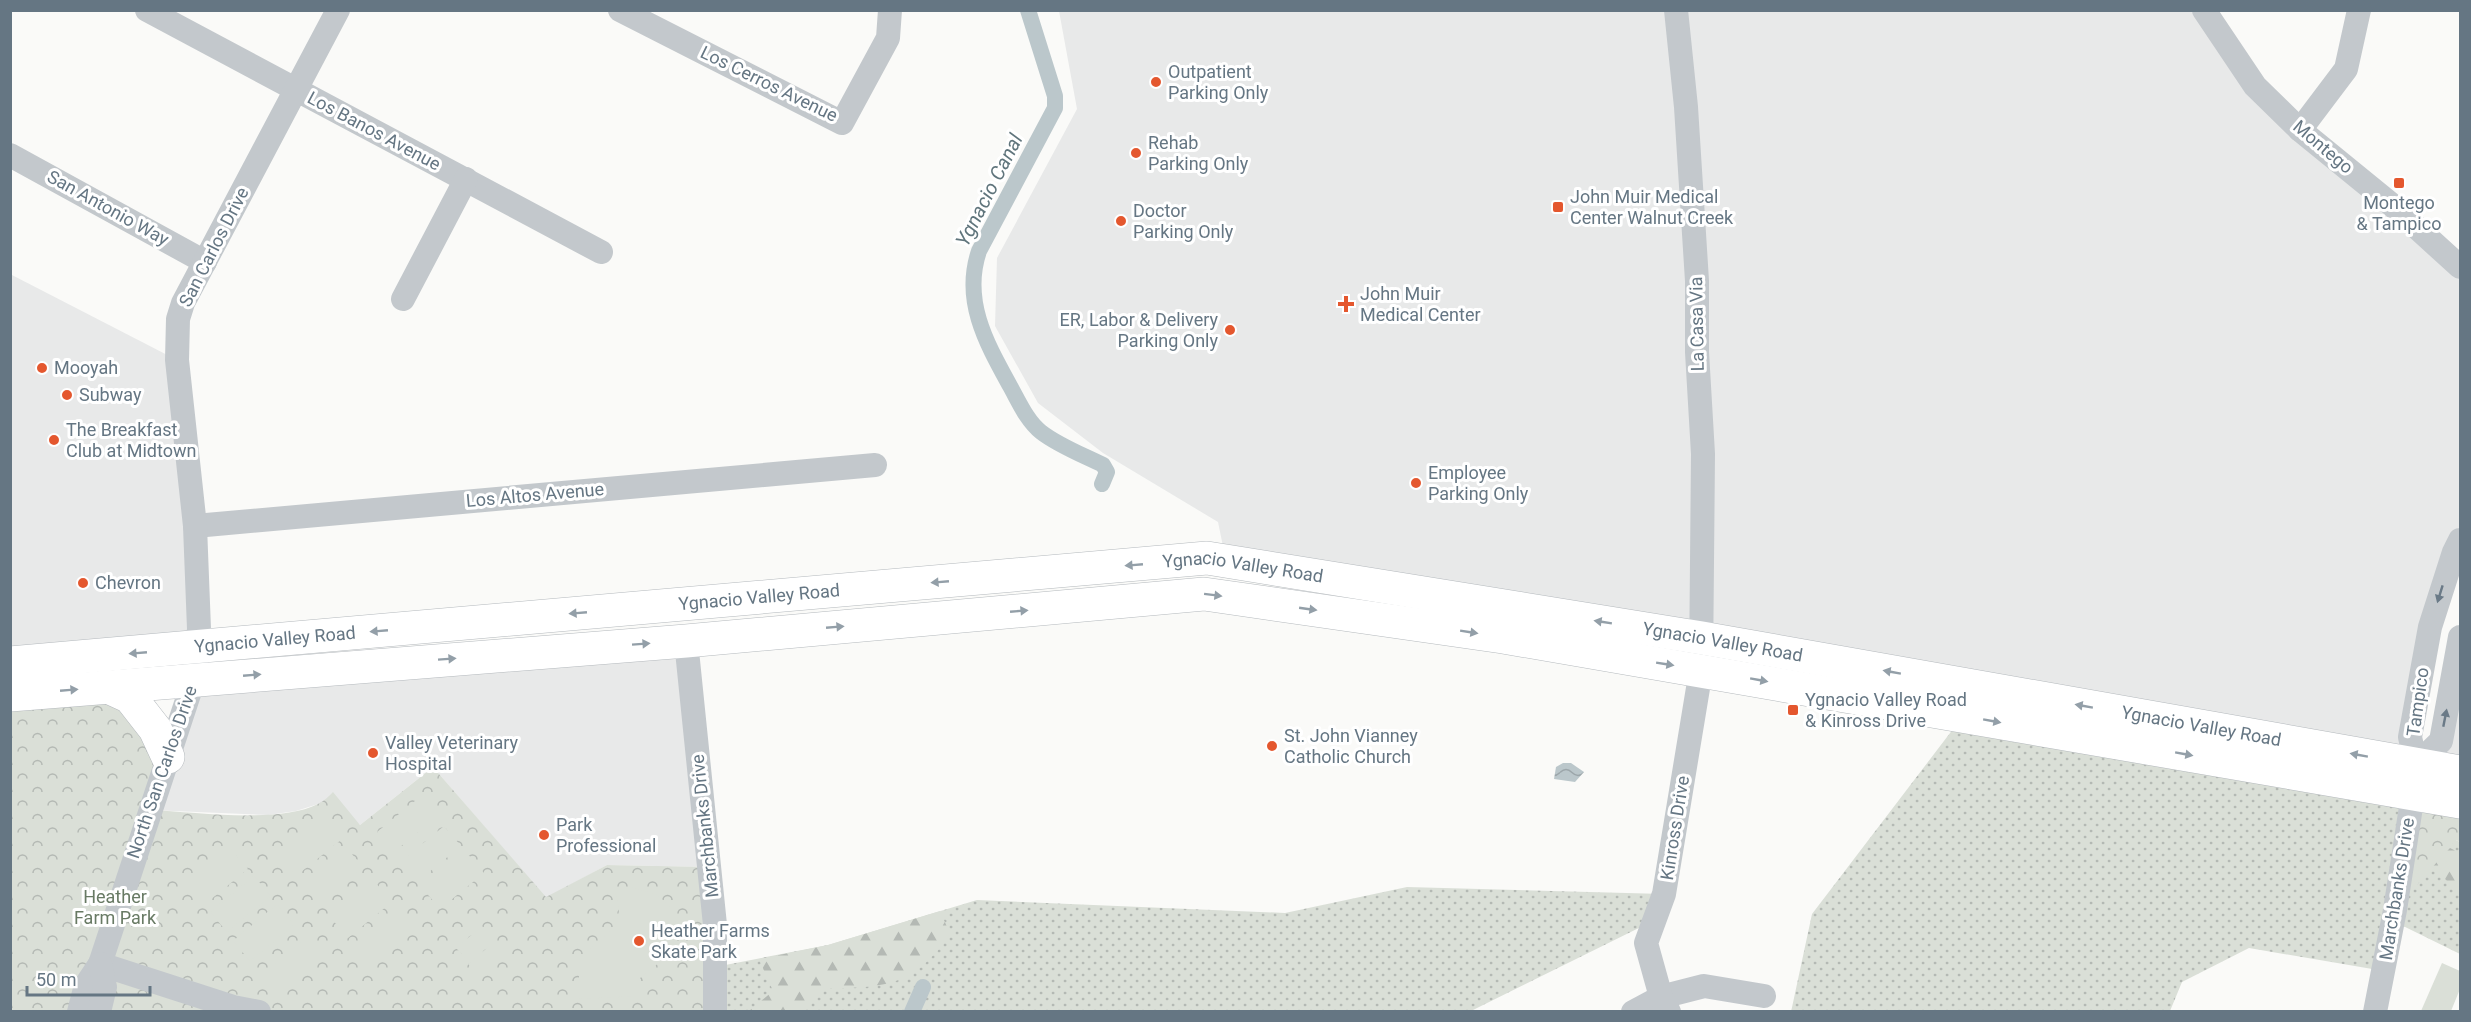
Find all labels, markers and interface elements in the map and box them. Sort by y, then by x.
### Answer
street label: Los Cerros Avenue [697,41,841,126]
place label: Outpatient Parking Only [1168,61,1269,103]
marker: Outpatient Parking Only [1149,75,1163,89]
street label: Los Banos Avenue [304,87,444,174]
street label: Montego [2289,116,2358,178]
water label: Ygnacio Canal [950,129,1028,250]
place label: Rehab Parking Only [1148,132,1249,174]
marker: Rehab Parking Only [1129,146,1143,160]
street label: San Antonio Way [44,166,173,250]
marker: Montego & Tampico [2392,176,2406,190]
street label: San Carlos Drive [174,183,253,310]
place label: John Muir Medical Center Walnut Creek [1570,186,1734,228]
place label: Montego & Tampico [2357,192,2441,234]
place label: Doctor Parking Only [1133,200,1234,242]
marker: John Muir Medical Center Walnut Creek [1551,200,1565,214]
marker: Doctor Parking Only [1114,214,1128,228]
street label: La Casa Via [1685,277,1708,372]
place label: John Muir Medical Center [1360,283,1481,325]
marker: John Muir Medical Center [1337,295,1355,313]
place label: ER, Labor & Delivery Parking Only [1060,309,1218,351]
marker: ER, Labor & Delivery Parking Only [1223,323,1237,337]
place label: Mooyah [54,357,118,378]
marker: Mooyah [35,361,49,375]
place label: Subway [79,384,142,405]
marker: Subway [60,388,74,402]
place label: The Breakfast Club at Midtown [66,419,196,461]
marker: The Breakfast Club at Midtown [47,433,61,447]
place label: Employee Parking Only [1428,462,1529,504]
marker: Employee Parking Only [1409,476,1423,490]
street label: Los Altos Avenue [465,478,605,511]
street label: Ygnacio Valley Road [1162,546,1325,587]
one-way arrow [1125,560,1144,570]
place label: Chevron [95,572,161,593]
marker: Chevron [76,576,90,590]
one-way arrow [930,577,949,587]
street label: Ygnacio Valley Road [677,579,841,614]
one-way arrow [2435,585,2444,603]
one-way arrow [1203,591,1222,600]
one-way arrow [1299,605,1318,614]
one-way arrow [1009,606,1028,616]
one-way arrow [569,608,588,618]
one-way arrow [1594,617,1613,626]
street label: Ygnacio Valley Road [1641,618,1804,666]
street label: Ygnacio Valley Road [193,622,357,657]
one-way arrow [826,622,845,632]
one-way arrow [370,626,389,636]
one-way arrow [1460,627,1479,636]
one-way arrow [632,639,651,649]
one-way arrow [129,648,148,657]
one-way arrow [437,654,456,664]
one-way arrow [1655,660,1674,669]
street label: Tampico [2402,666,2433,738]
one-way arrow [1882,667,1901,676]
one-way arrow [243,670,262,679]
one-way arrow [1749,676,1768,685]
street label: North San Carlos Drive [122,683,201,861]
one-way arrow [59,685,78,695]
place label: Ygnacio Valley Road & Kinross Drive [1805,689,1967,731]
one-way arrow [2074,701,2093,710]
street label: Ygnacio Valley Road [2120,701,2283,750]
marker: Ygnacio Valley Road & Kinross Drive [1786,703,1800,717]
one-way arrow [2441,708,2450,727]
one-way arrow [1983,717,2002,726]
place label: St. John Vianney Catholic Church [1284,725,1418,767]
place label: Valley Veterinary Hospital [385,732,519,774]
marker: St. John Vianney Catholic Church [1265,739,1279,753]
marker: Valley Veterinary Hospital [366,746,380,760]
one-way arrow [2175,750,2194,759]
one-way arrow [2349,750,2368,759]
street label: Marchbanks Drive [687,753,722,899]
street label: Kinross Drive [1656,774,1693,882]
place label: Park Professional [556,814,656,856]
street label: Marchbanks Drive [2375,816,2418,962]
marker: Park Professional [537,828,551,842]
park label: Heather Farm Park [74,886,157,928]
place label: Heather Farms Skate Park [651,920,770,962]
marker: Heather Farms Skate Park [632,934,646,948]
scale bar [27,959,150,997]
text: 50 m [36,969,76,990]

